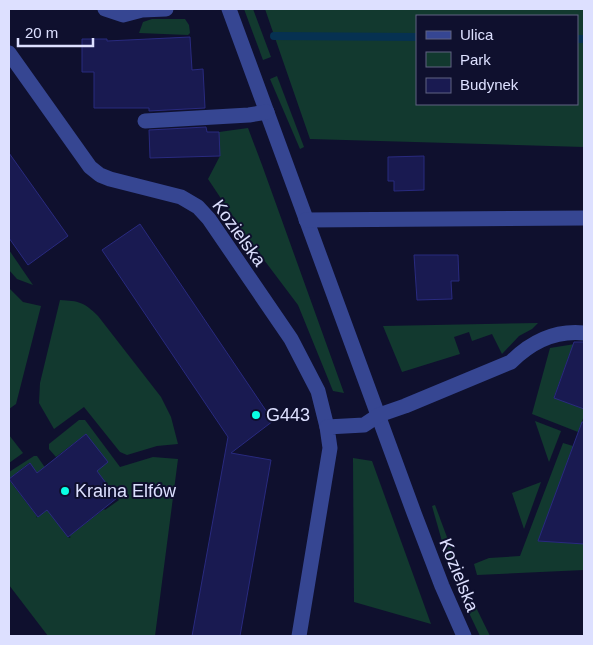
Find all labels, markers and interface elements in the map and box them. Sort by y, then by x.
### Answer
scale bar [18,15,92,47]
legend [416,15,578,105]
text: 20 m [25,24,58,41]
text: Ulica [460,26,494,43]
text: Park [460,51,491,68]
text: Budynek [460,76,519,93]
street label: Kozielska [208,196,270,271]
place label: G443 [266,405,310,425]
marker: G443 [250,409,262,421]
place label: Kraina Elfów [75,481,177,501]
marker: Kraina Elfów [59,485,71,497]
street label: Kozielska [435,536,483,615]

